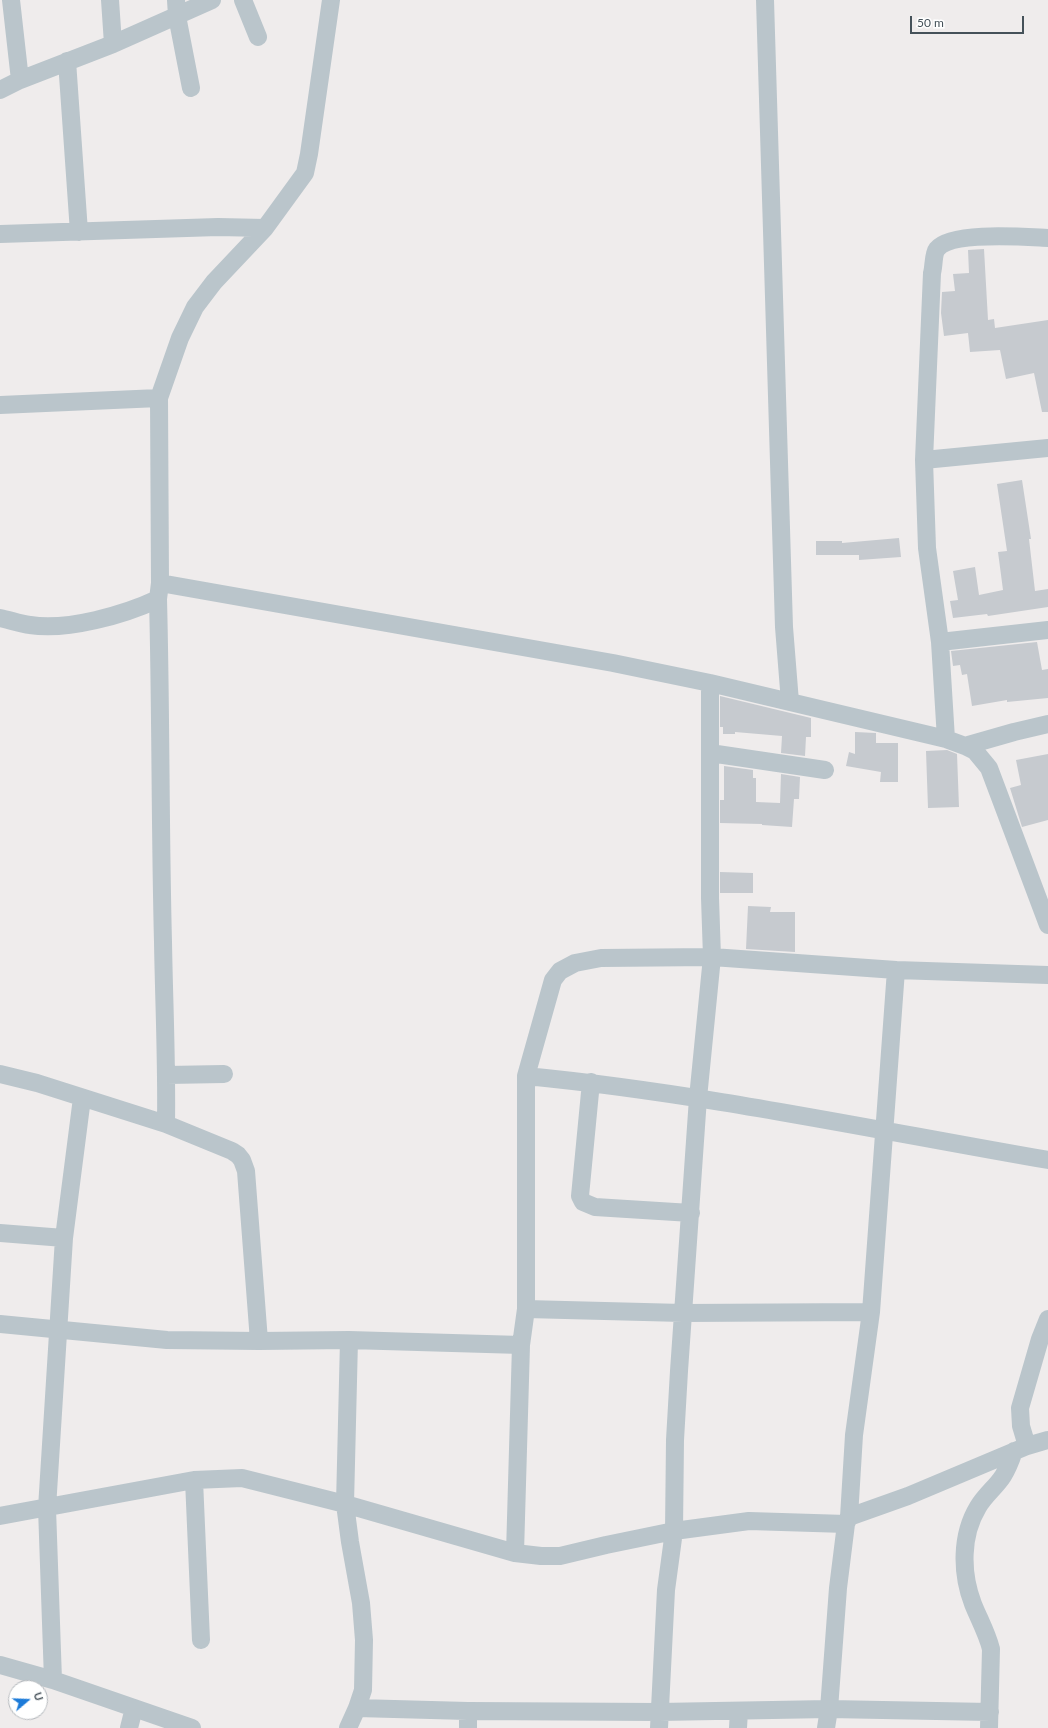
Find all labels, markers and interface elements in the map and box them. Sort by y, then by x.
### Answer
scale bar [912,8,1026,34]
text: 50 m [917,15,944,30]
north arrow [8,1680,48,1720]
text: U [31,1690,46,1702]

